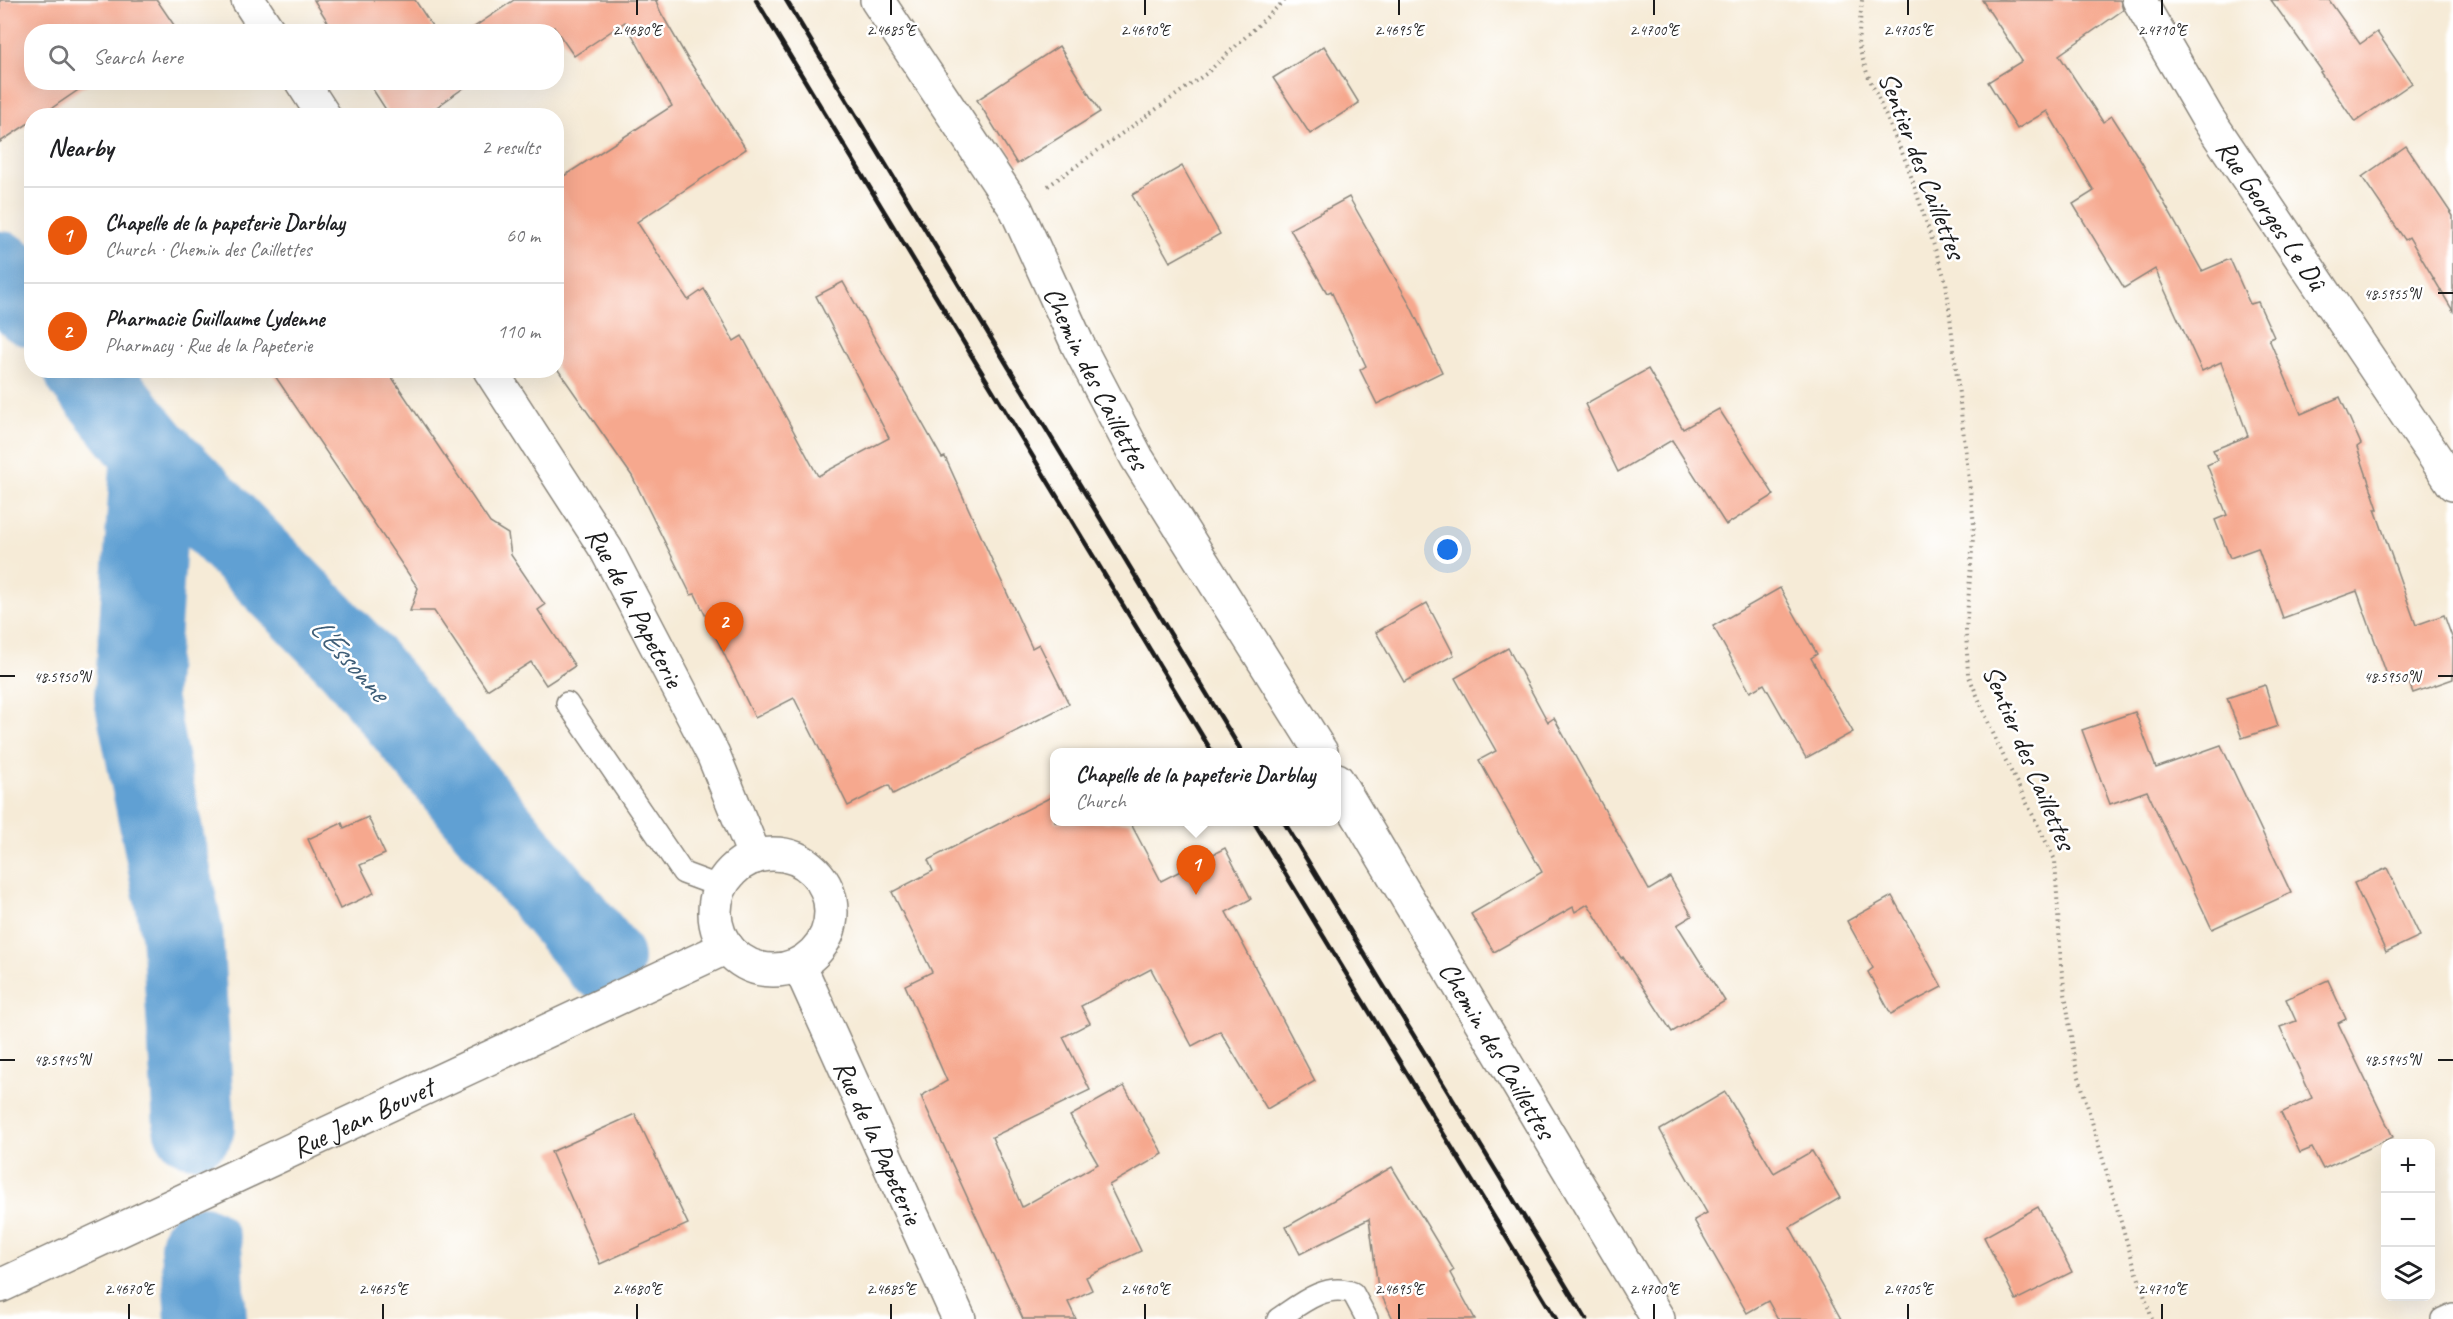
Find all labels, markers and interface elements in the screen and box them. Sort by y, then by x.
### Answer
text: 2.4680°E [613,21,664,40]
text: 2.4685°E [867,21,918,40]
text: 2.4690°E [1121,21,1172,40]
text: 2.4695°E [1375,21,1426,40]
text: 2.4700°E [1630,21,1681,40]
text: 2.4705°E [1884,21,1935,40]
text: 2.4710°E [2138,21,2189,40]
search box [24,24,564,90]
icon: search [45,41,78,74]
text: Search here [93,43,183,71]
street label: Sentier des Caillettes [1871,67,1975,266]
text: Nearby [48,131,113,164]
street label: Rue Georges Le Dû [2209,133,2336,298]
text: 2 results [481,135,540,160]
text: Chapelle de la papeterie Darblay [105,209,345,237]
text: 1 [63,223,72,248]
text: 60 m [506,223,540,248]
text: Church · Chemin des Caillettes [105,237,311,262]
street label: Chemin des Caillettes [1036,281,1158,478]
text: 48.5955°N [2364,285,2423,304]
text: Pharmacie Guillaume Lydenne [105,305,325,333]
text: 2 [63,319,72,344]
text: 110 m [497,319,540,344]
text: Pharmacy · Rue de la Papeterie [105,333,312,358]
street label: Rue de la Papeterie [578,520,693,695]
your location [1433,535,1462,564]
pin: 2 [704,602,744,652]
water label: L'Essonne [302,609,400,712]
street label: Sentier des Caillettes [1975,660,2085,857]
text: 48.5950°N [34,668,93,687]
text: 48.5950°N [2364,668,2423,687]
popup [1050,748,1341,826]
text: Chapelle de la papeterie Darblay [1076,761,1315,789]
text: Church [1076,789,1126,814]
pin: 1 [1176,846,1216,895]
street label: Chemin des Caillettes [1431,955,1565,1147]
text: 48.5945°N [34,1051,93,1070]
text: 48.5945°N [2364,1051,2423,1070]
street label: Rue de la Papeterie [826,1054,932,1231]
street label: Rue Jean Bouvet [286,1068,442,1165]
map controls [2381,1139,2435,1301]
button: + [2381,1139,2435,1193]
button: − [2381,1193,2435,1247]
button: layers [2381,1247,2435,1301]
text: 2.4670°E [105,1280,156,1299]
text: 2.4675°E [359,1280,410,1299]
text: 2.4680°E [613,1280,664,1299]
text: 2.4685°E [867,1280,918,1299]
text: 2.4690°E [1121,1280,1172,1299]
text: 2.4695°E [1375,1280,1426,1299]
text: 2.4700°E [1630,1280,1681,1299]
text: 2.4705°E [1884,1280,1935,1299]
text: 2.4710°E [2138,1280,2189,1299]

